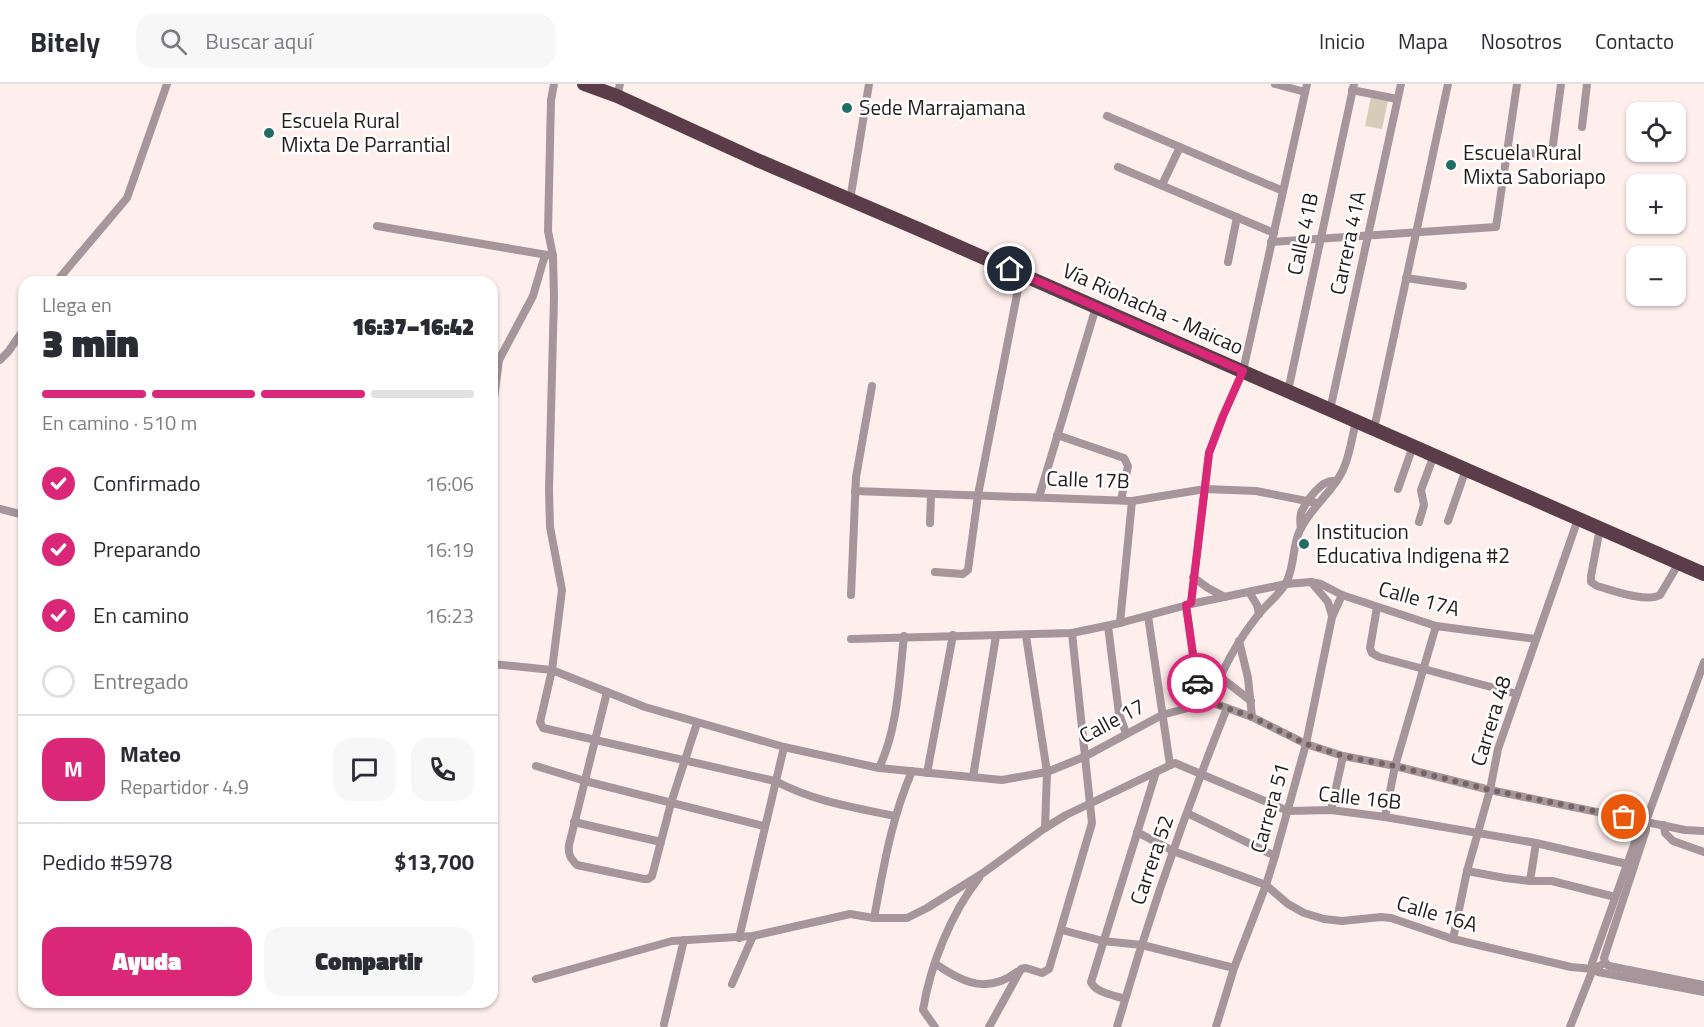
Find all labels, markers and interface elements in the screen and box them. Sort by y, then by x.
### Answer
search box [136,14,556,68]
text: Bitely [30,20,100,63]
text: Buscar aquí [205,24,313,58]
icon: search [157,25,190,58]
text: Inicio [1319,25,1365,57]
text: Mapa [1398,25,1448,57]
text: Nosotros [1481,25,1562,57]
text: Contacto [1595,25,1674,57]
place label: Sede Marrajamana [859,91,1026,123]
marker: Sede Marrajamana [840,101,854,115]
map controls [1626,102,1686,306]
button: locate [1626,102,1686,162]
place label: Escuela Rural Mixta De Parrantial [281,104,451,160]
marker: Escuela Rural Mixta De Parrantial [262,126,276,140]
place label: Escuela Rural Mixta Saboriapo [1463,136,1606,192]
marker: Escuela Rural Mixta Saboriapo [1444,158,1458,172]
button: + [1626,174,1686,234]
street label: Carrera 41A [1320,187,1374,298]
street label: Calle 41B [1278,190,1326,278]
pin [984,243,1035,294]
button: − [1626,246,1686,306]
icon: home [993,252,1026,285]
street label: Vía Riohacha - Maicao [1058,254,1249,362]
text: Llega en [42,289,112,320]
text: 16:37–16:42 [352,310,474,344]
text: 3 min [42,313,139,372]
text: En camino · 510 m [42,407,197,438]
street label: Calle 17B [1046,462,1130,496]
text: Confirmado [93,466,201,500]
icon: check [42,467,75,500]
text: 16:06 [425,468,474,499]
place label: Institucion Educativa Indigena #2 [1316,515,1510,571]
text: Preparando [93,532,201,566]
icon: check [42,533,75,566]
text: 16:19 [425,534,474,565]
marker: Institucion Educativa Indigena #2 [1297,537,1311,551]
street label: Calle 17A [1375,572,1464,624]
text: En camino [93,598,189,632]
icon: check [42,599,75,632]
text: 16:23 [425,600,474,631]
courier [1167,653,1227,713]
text: Entregado [93,664,189,698]
icon: car [1181,667,1214,700]
street label: Carrera 48 [1461,671,1519,770]
street label: Calle 17 [1073,689,1150,751]
text: Mateo [120,737,181,771]
button: chat [333,738,396,801]
button: phone [411,738,474,801]
text: M [64,752,83,786]
street label: Carrera 51 [1241,759,1297,857]
text: Repartidor · 4.9 [120,771,249,802]
street label: Calle 16B [1317,777,1403,817]
pin [1598,791,1649,842]
icon: bag [1607,800,1640,833]
street label: Carrera 52 [1121,811,1181,909]
text: Pedido #5978 [42,845,172,879]
text: $13,700 [394,845,474,879]
street label: Calle 16A [1393,886,1482,940]
button: Ayuda [42,927,252,996]
button: Compartir [264,927,474,996]

